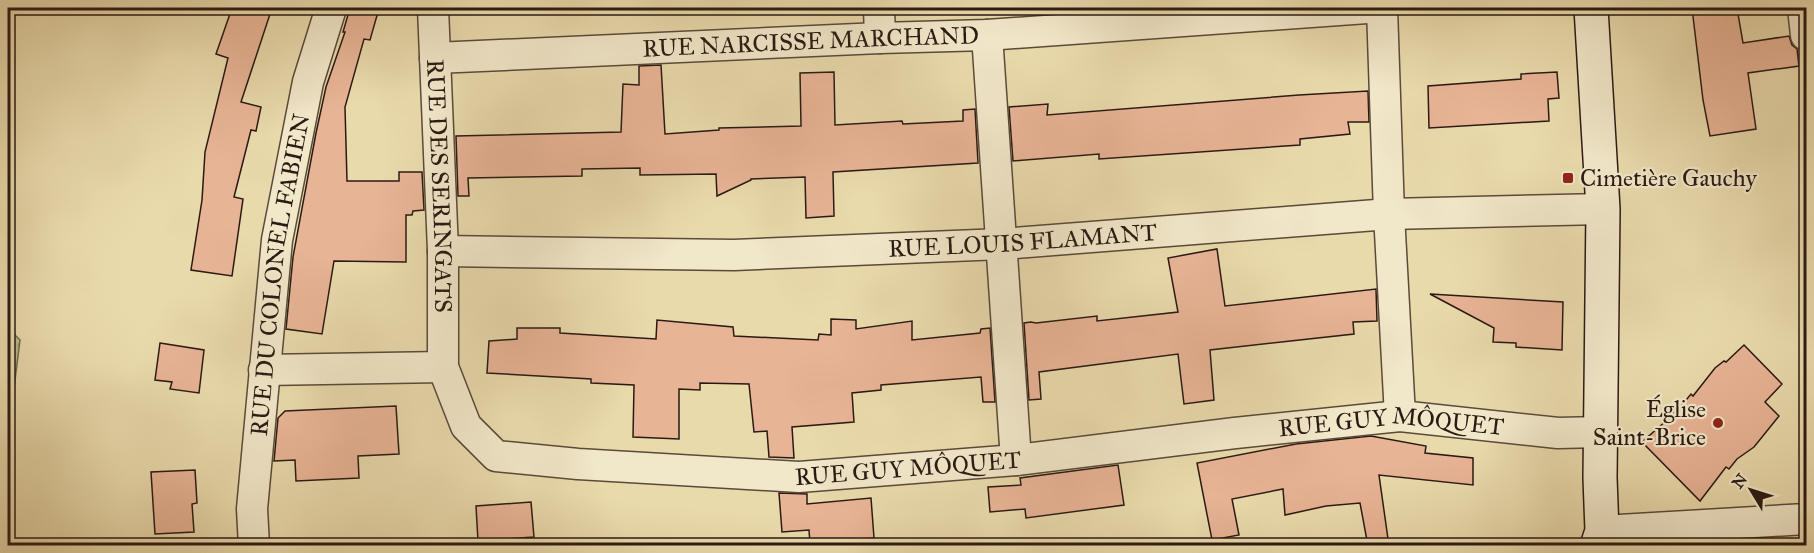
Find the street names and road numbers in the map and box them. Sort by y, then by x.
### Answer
street label: RUE NARCISSE MARCHAND [642,20,979,64]
street label: RUE DES SERINGATS [420,58,458,313]
street label: RUE DU COLONEL FABIEN [244,111,316,437]
street label: RUE LOUIS FLAMANT [887,217,1158,264]
street label: RUE GUY MÔQUET [1277,400,1505,443]
street label: RUE GUY MÔQUET [794,445,1022,492]

